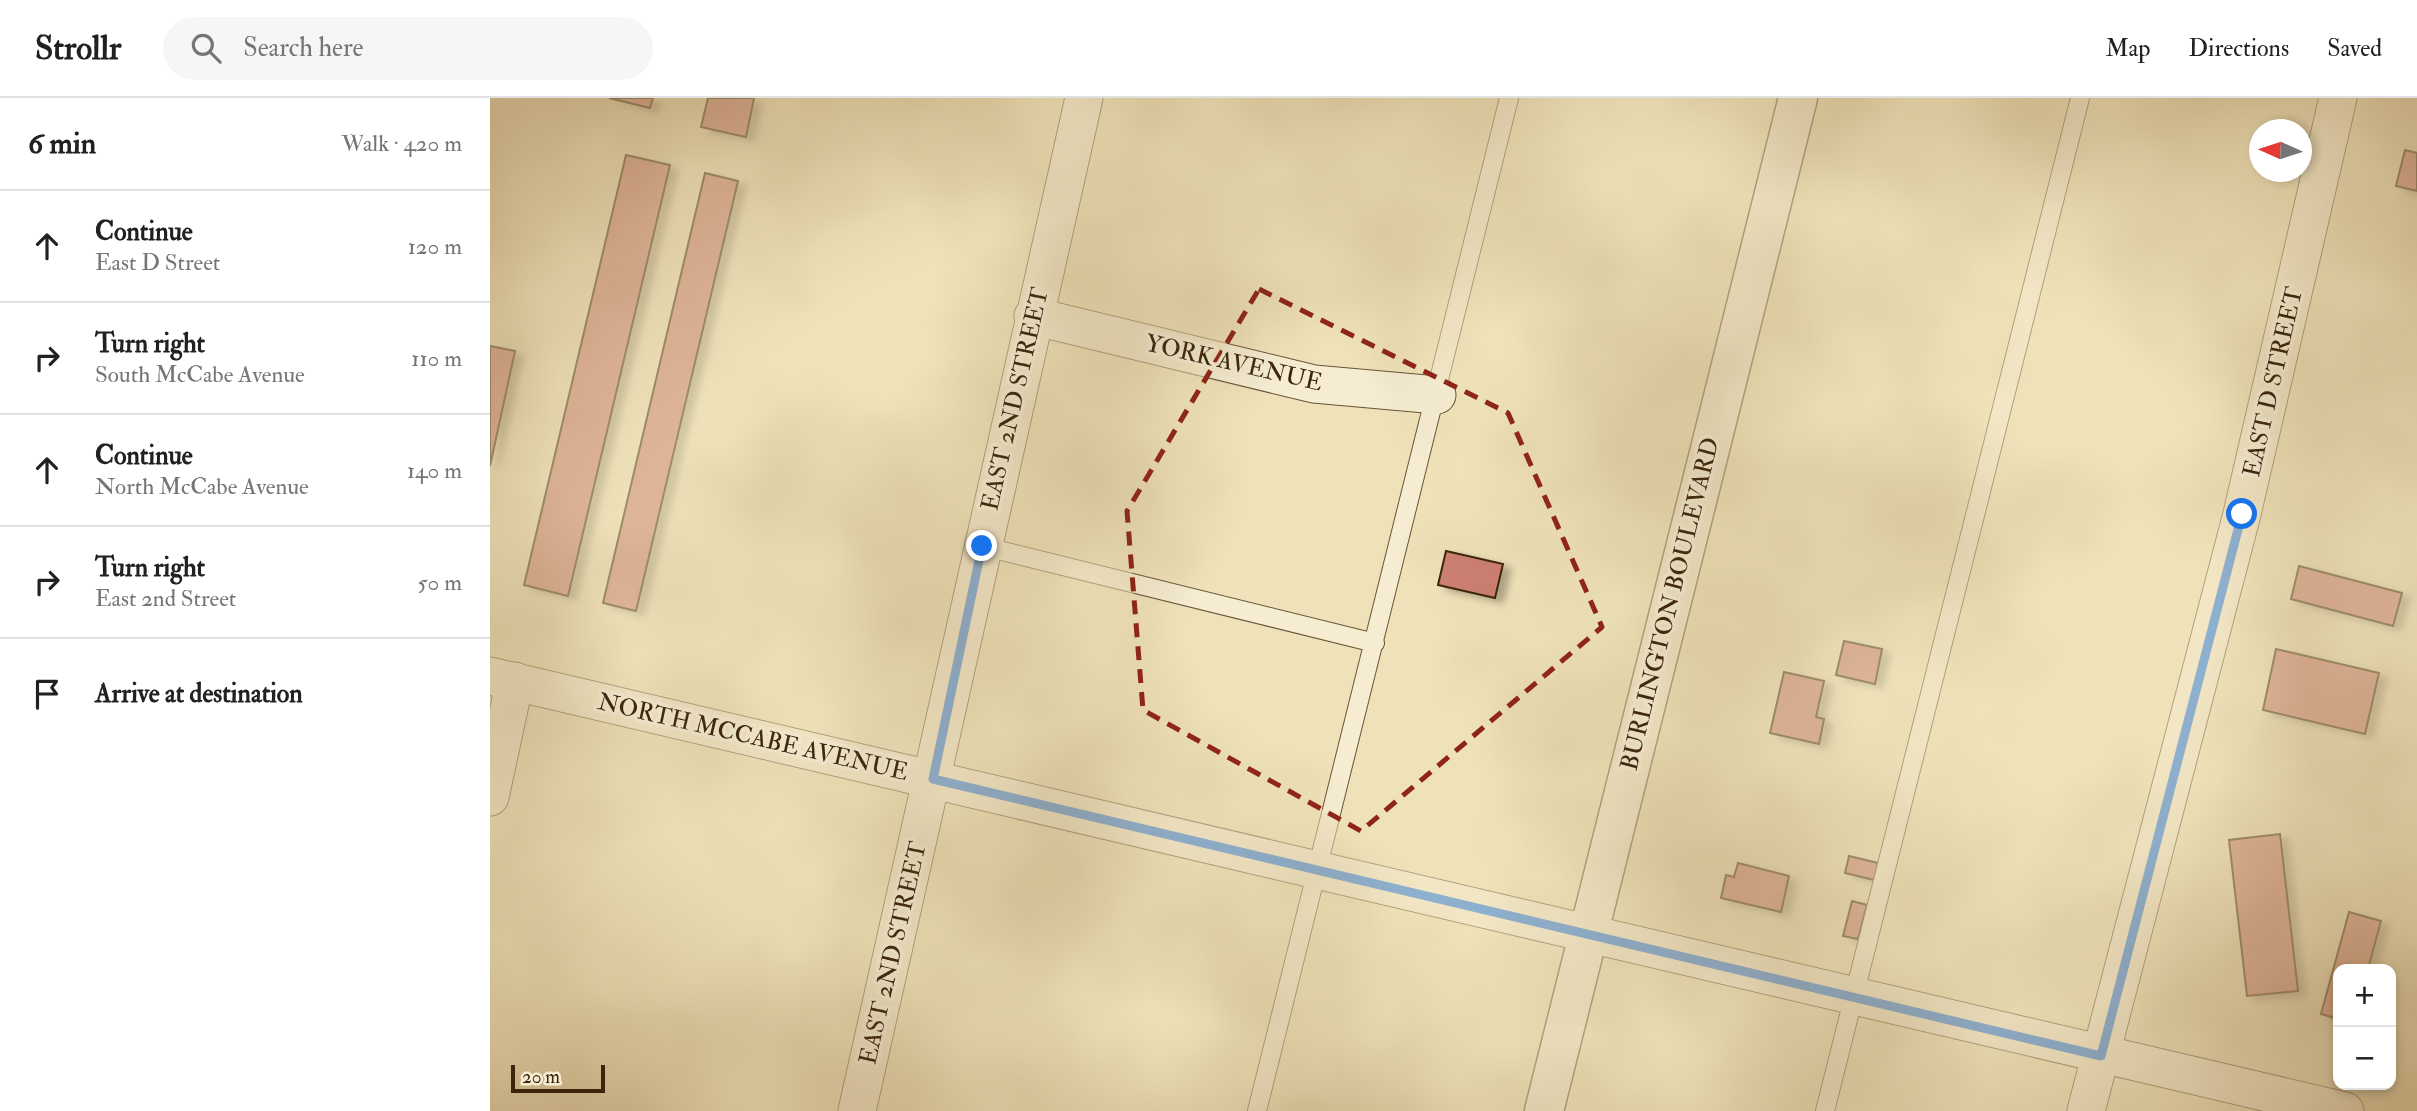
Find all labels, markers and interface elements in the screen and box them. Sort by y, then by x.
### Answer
search box [163,17,653,80]
text: Strollr [35,28,121,69]
icon: search [187,29,225,67]
text: Search here [243,32,363,64]
text: Map [2105,33,2150,64]
text: Directions [2188,33,2289,64]
text: Saved [2327,33,2382,64]
north arrow [2249,119,2312,182]
text: 6 min [28,125,96,162]
text: Walk · 420 m [342,129,462,158]
text: Continue [95,216,193,248]
icon: ahead [28,227,66,265]
text: 120 m [408,232,462,261]
text: East D Street [95,248,220,277]
street label: EAST 2ND STREET [974,284,1056,513]
street label: EAST D STREET [2236,284,2310,480]
text: Turn right [95,328,205,360]
street label: YORK AVENUE [1142,328,1326,398]
icon: right [28,339,66,377]
text: 110 m [411,344,462,373]
text: South McCabe Avenue [95,360,305,389]
street label: BURLINGTON BOULEVARD [1614,434,1726,774]
text: Continue [95,440,193,472]
icon: ahead [28,451,66,489]
text: 140 m [407,456,462,485]
text: North McCabe Avenue [95,472,309,501]
route start [2226,498,2257,529]
route end [966,530,997,561]
text: Turn right [95,552,205,584]
icon: right [28,563,66,601]
text: 50 m [418,568,462,597]
text: East 2nd Street [95,584,236,613]
icon: arrive [28,675,66,713]
text: Arrive at destination [95,678,303,710]
street label: NORTH MCCABE AVENUE [595,686,911,788]
street label: EAST 2ND STREET [852,838,934,1067]
map controls [2333,964,2396,1090]
button: + [2333,964,2396,1027]
button: − [2333,1027,2396,1090]
scale bar [511,1062,606,1094]
text: 20 m [522,1065,560,1089]

